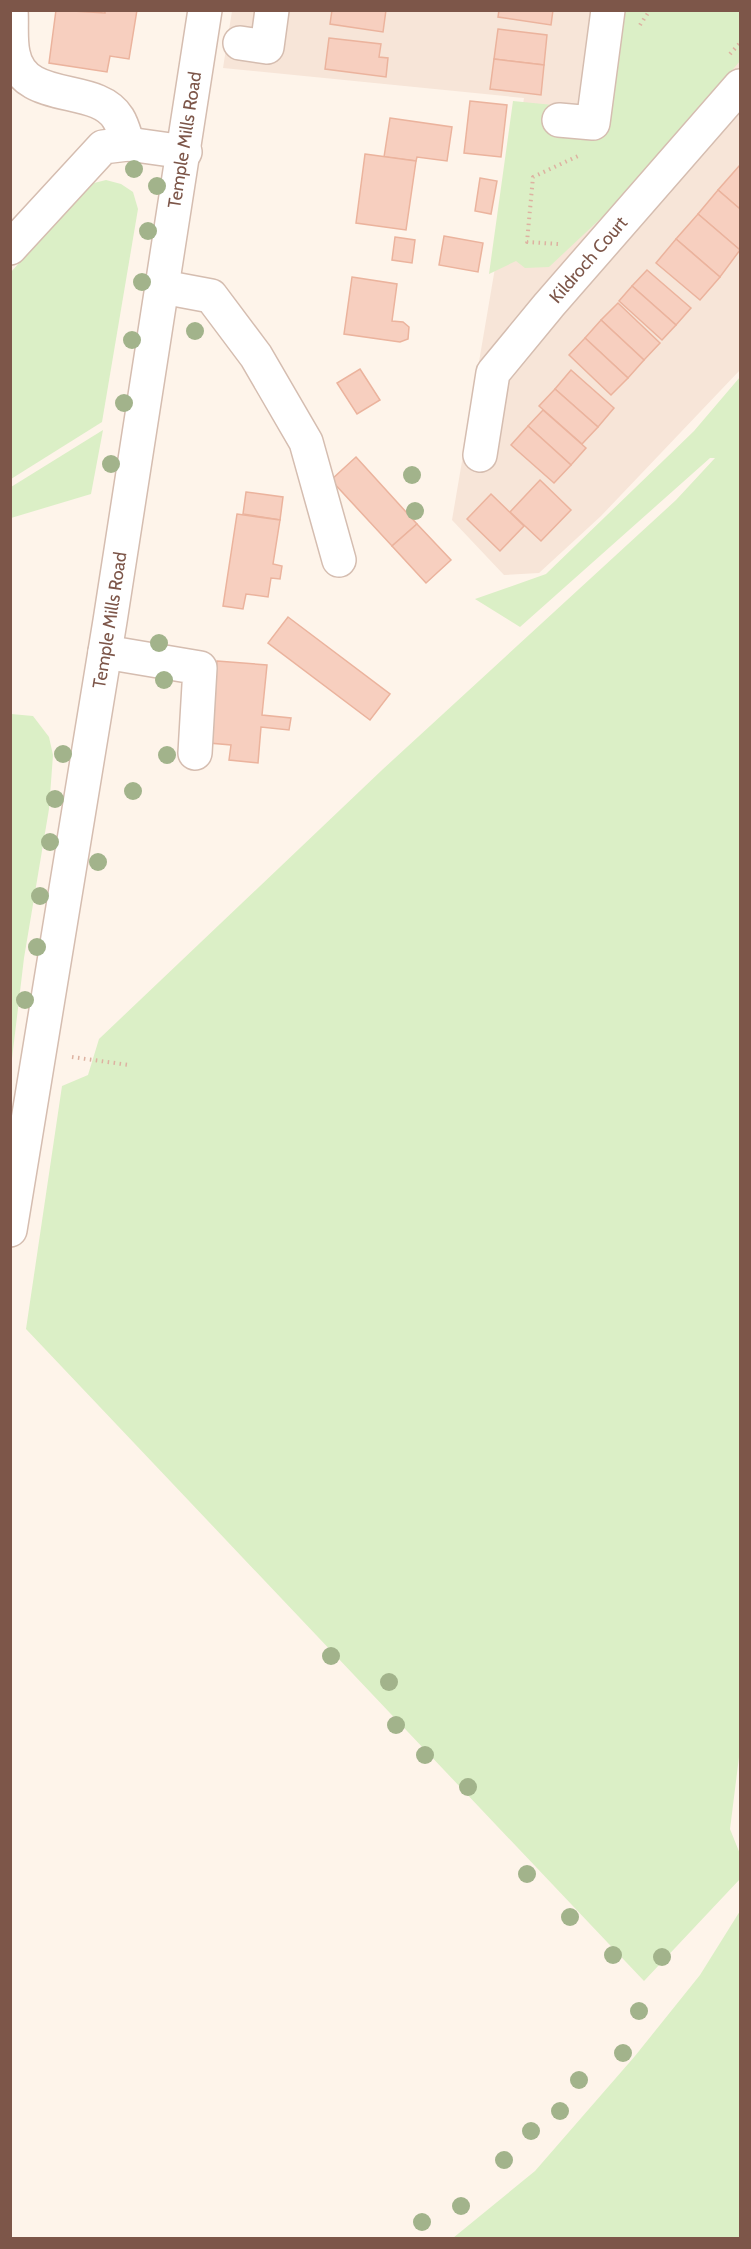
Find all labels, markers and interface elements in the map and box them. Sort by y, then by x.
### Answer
street label: Temple Mills Road [163,70,206,210]
street label: Kildroch Court [545,212,632,308]
street label: Temple Mills Road [88,550,132,690]

